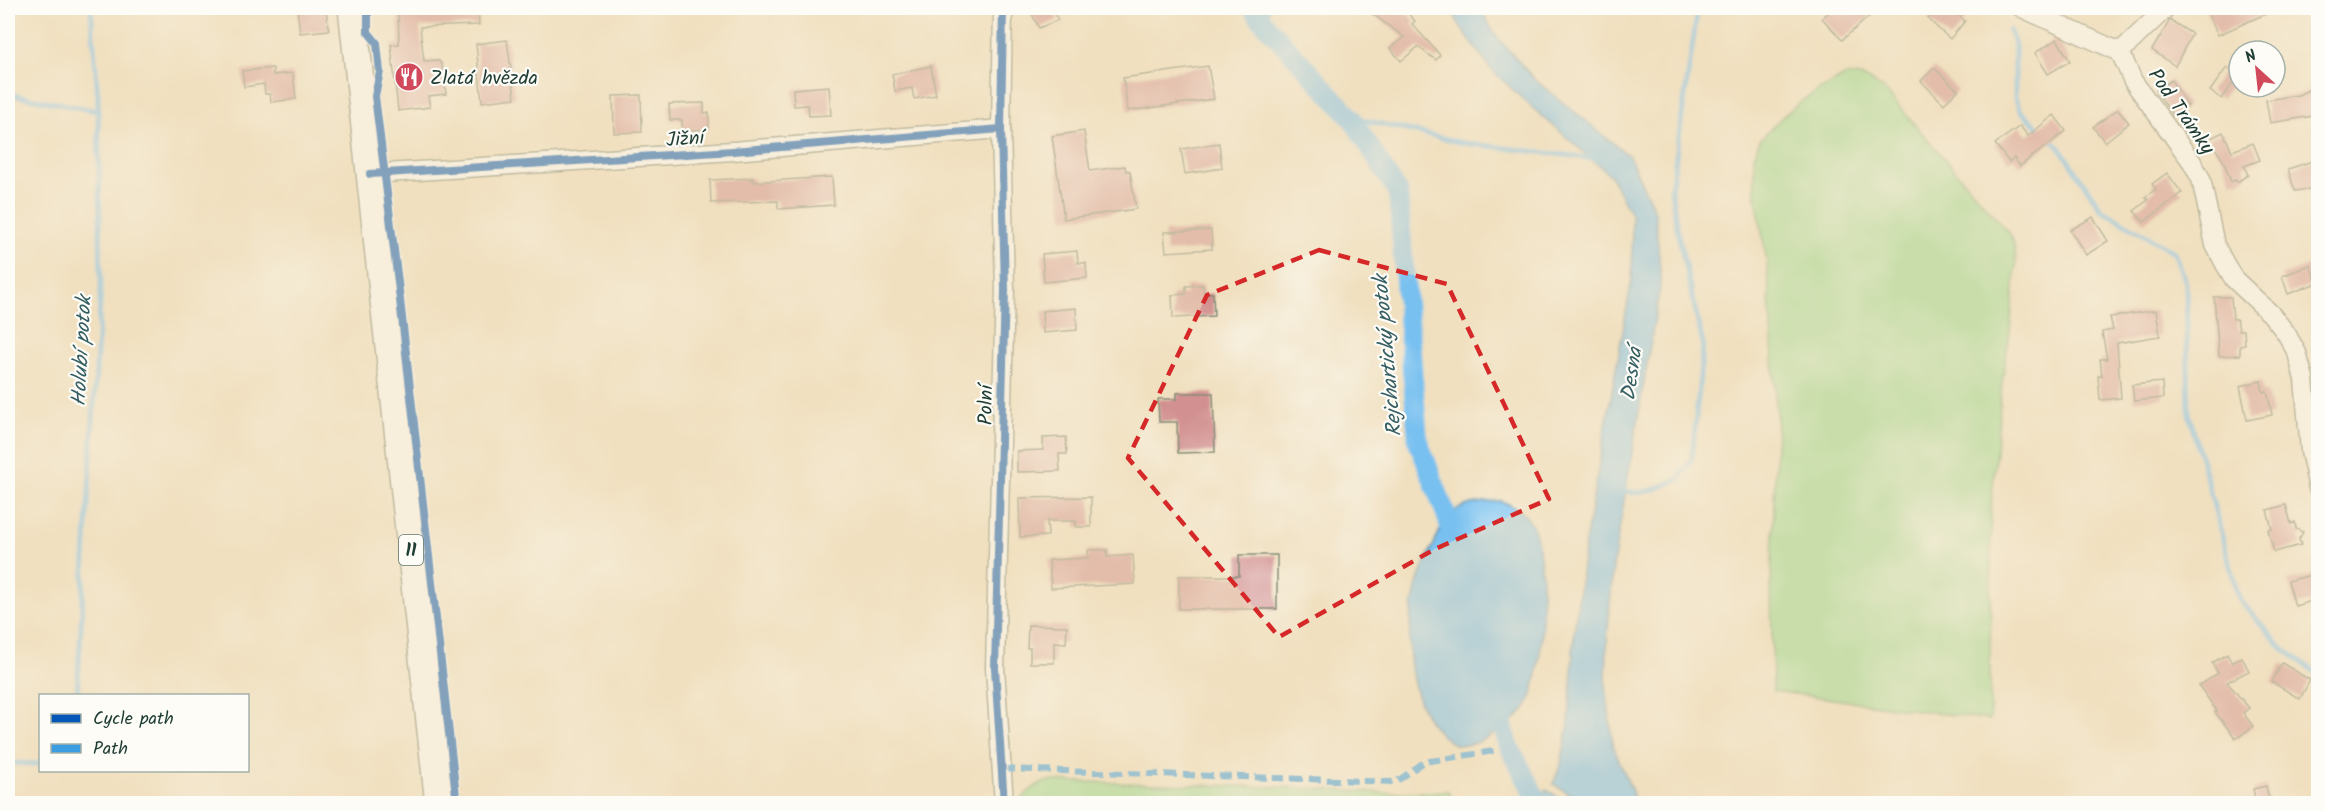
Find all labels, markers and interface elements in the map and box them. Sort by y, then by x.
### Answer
north arrow [2227,39,2287,99]
text: N [2241,44,2261,70]
restaurant icon: Zlatá hvězda [393,61,425,93]
street label: Pod Trámky [2139,62,2222,163]
place label: Zlatá hvězda [430,63,538,95]
street label: Jižní [665,122,709,157]
water label: Rejchartický potok [1365,271,1412,438]
water label: Holubí potok [63,292,102,407]
water label: Desná [1612,340,1653,403]
street label: Polní [971,381,1003,425]
road number: 11 [399,535,423,565]
legend [39,694,249,772]
text: Cycle path [93,705,174,734]
text: Path [93,735,128,764]

